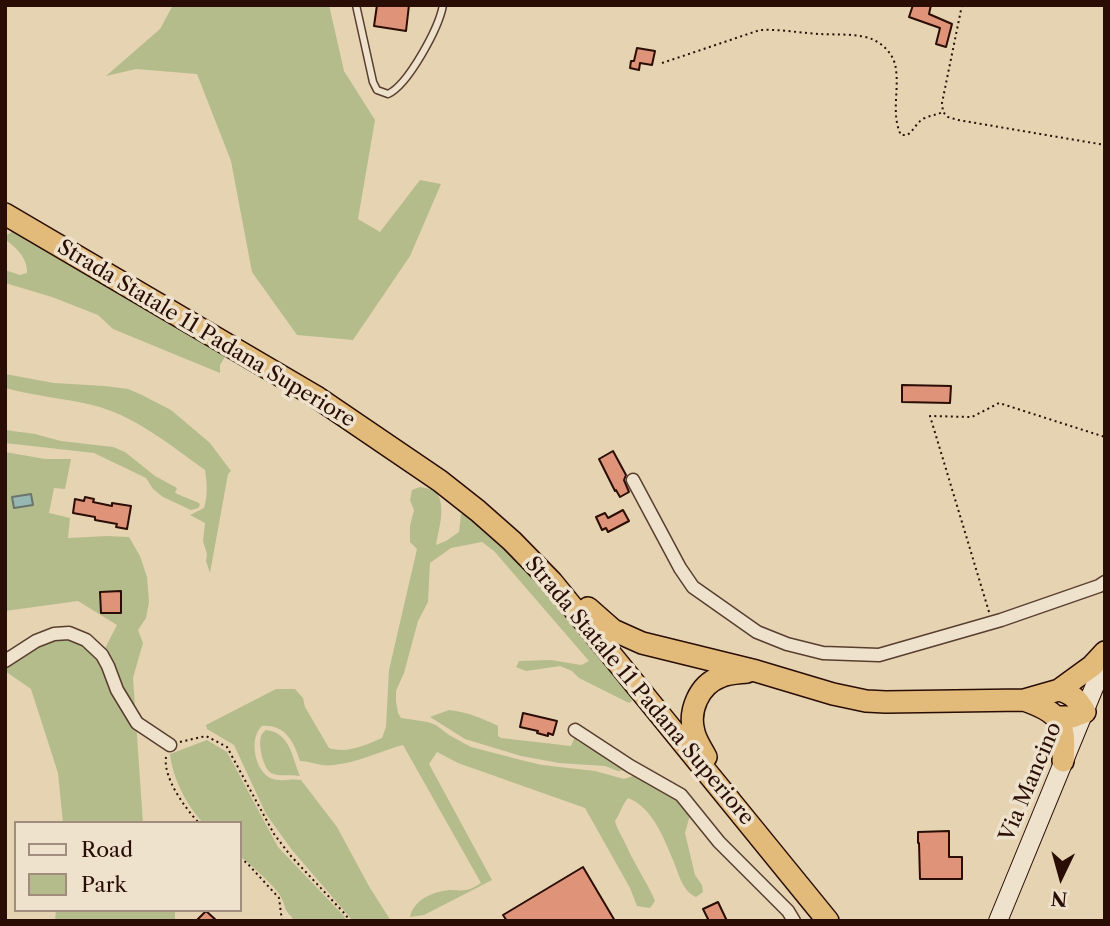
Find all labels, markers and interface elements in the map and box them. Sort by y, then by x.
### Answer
street label: Strada Statale 11 Padana Superiore [53,235,359,433]
street label: Strada Statale 11 Padana Superiore [519,552,759,830]
street label: Via Mancino [995,719,1067,845]
legend [14,821,242,912]
text: Road [81,837,133,862]
north arrow [1026,842,1096,912]
text: Park [81,872,127,897]
text: N [1050,886,1068,911]

